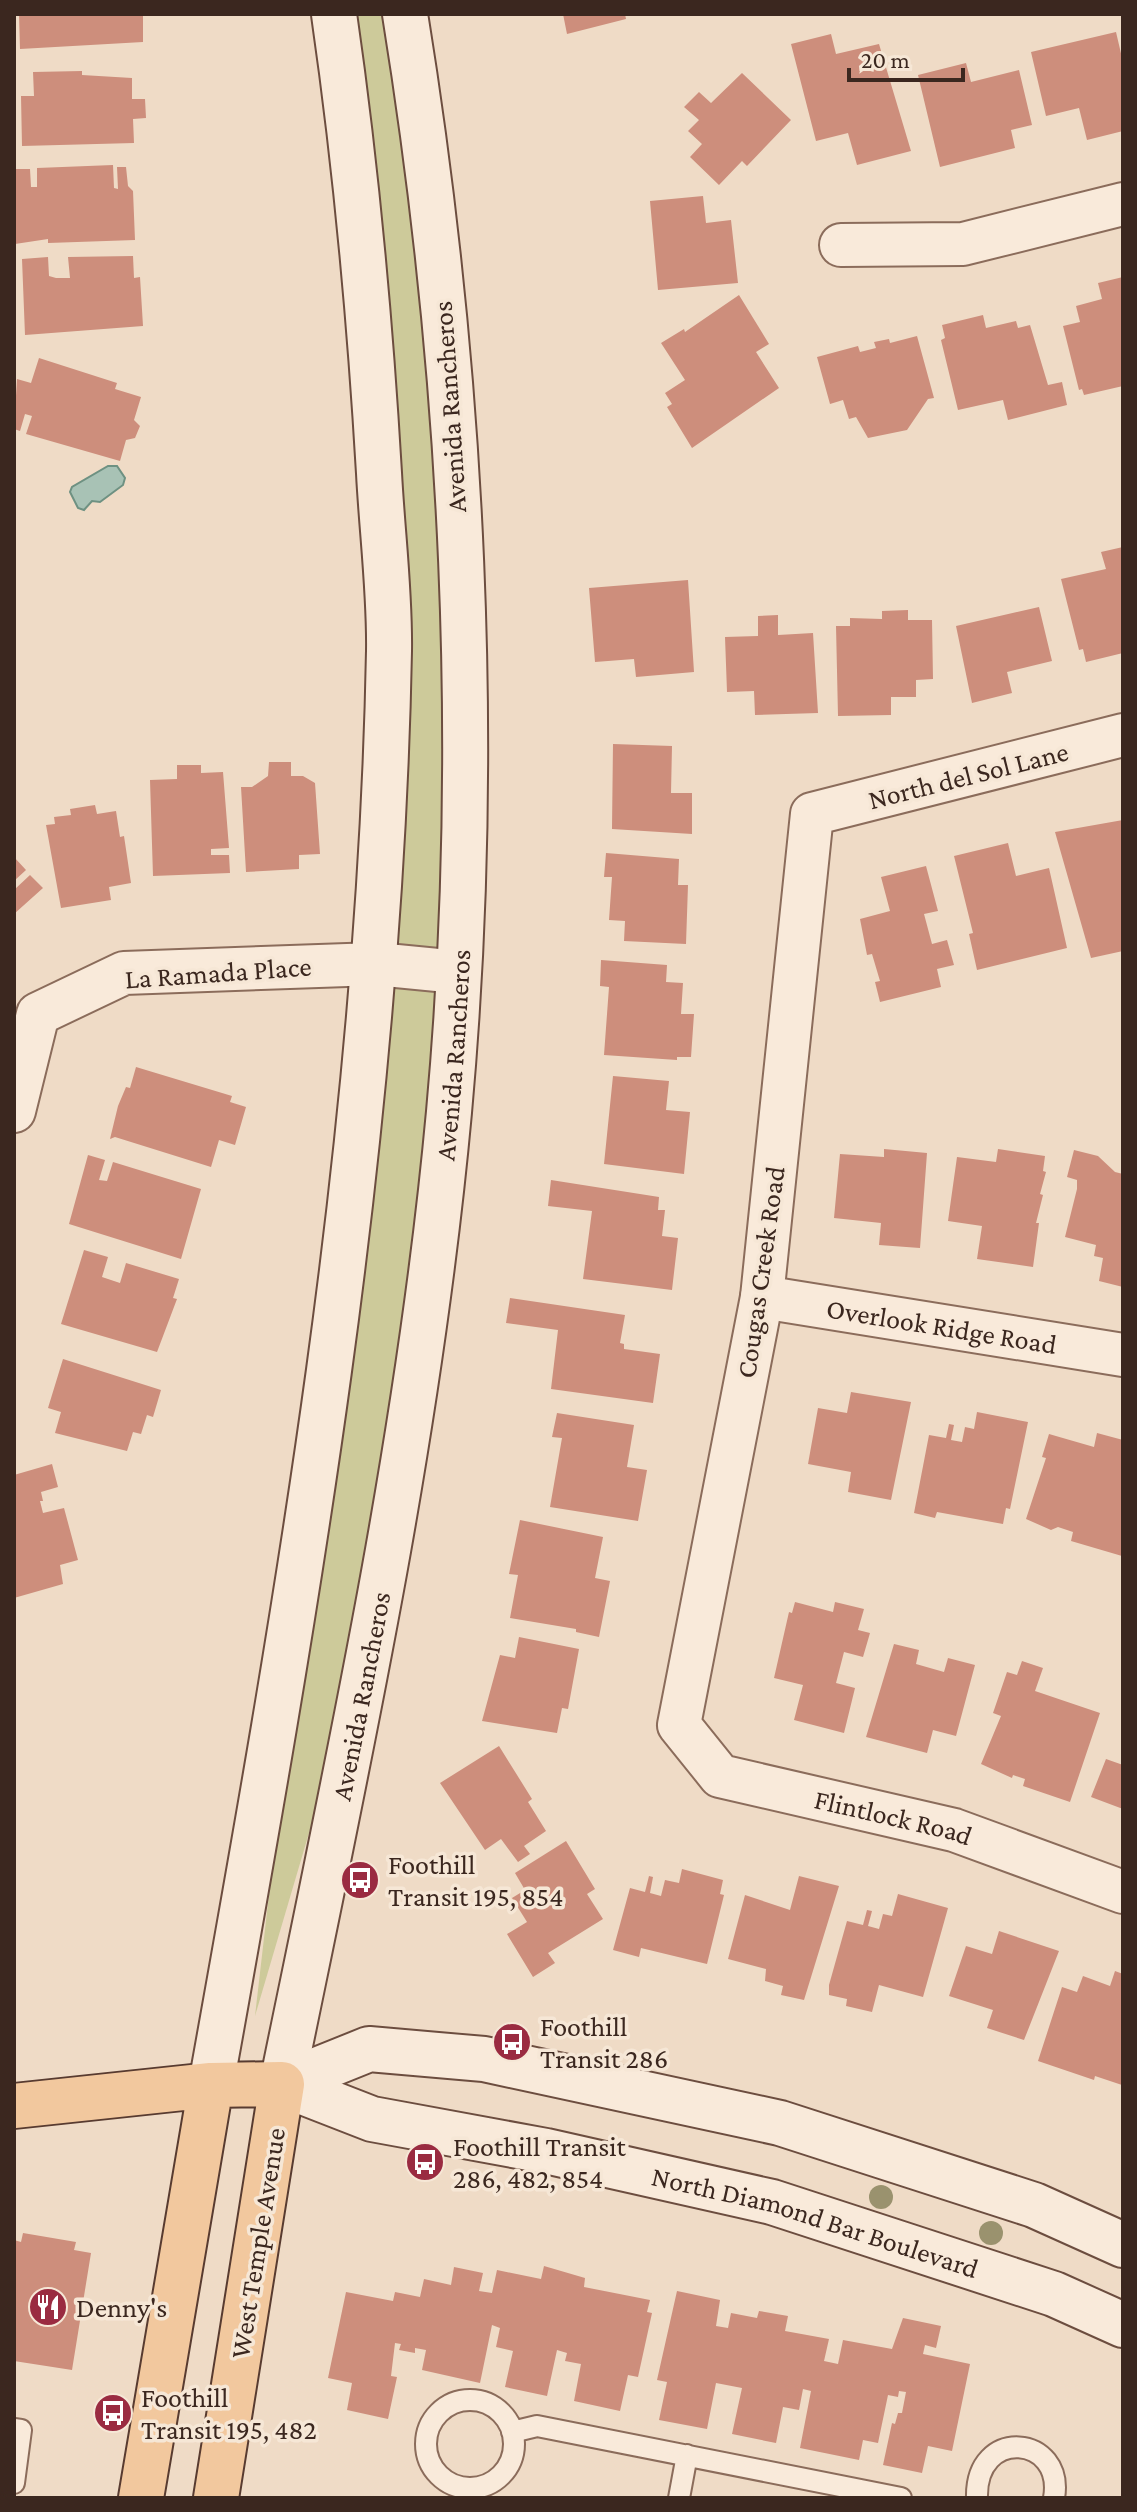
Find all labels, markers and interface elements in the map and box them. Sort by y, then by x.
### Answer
scale bar [849,32,963,82]
text: 20 m [861,46,910,73]
street label: Avenida Rancheros [427,300,472,514]
street label: North del Sol Lane [865,736,1071,815]
street label: Avenida Rancheros [429,948,476,1162]
street label: La Ramada Place [124,951,312,994]
street label: Cougas Creek Road [730,1164,791,1380]
street label: Overlook Ridge Road [824,1293,1059,1360]
street label: Avenida Rancheros [326,1589,396,1803]
street label: Flintlock Road [812,1783,977,1851]
place label: Foothill Transit 195, 854 [388,1849,563,1912]
bus stop icon: Foothill Transit 195, 854 [339,1859,381,1901]
place label: Foothill Transit 286 [540,2011,668,2074]
bus stop icon: Foothill Transit 286 [491,2021,533,2063]
street label: West Temple Avenue [224,2125,291,2361]
place label: Foothill Transit 286, 482, 854 [453,2131,627,2194]
bus stop icon: Foothill Transit 286, 482, 854 [404,2141,446,2183]
street label: North Diamond Bar Boulevard [649,2160,983,2284]
restaurant icon: Denny's [27,2286,69,2328]
place label: Denny's [76,2292,167,2323]
place label: Foothill Transit 195, 482 [141,2382,317,2445]
bus stop icon: Foothill Transit 195, 482 [92,2392,134,2434]

